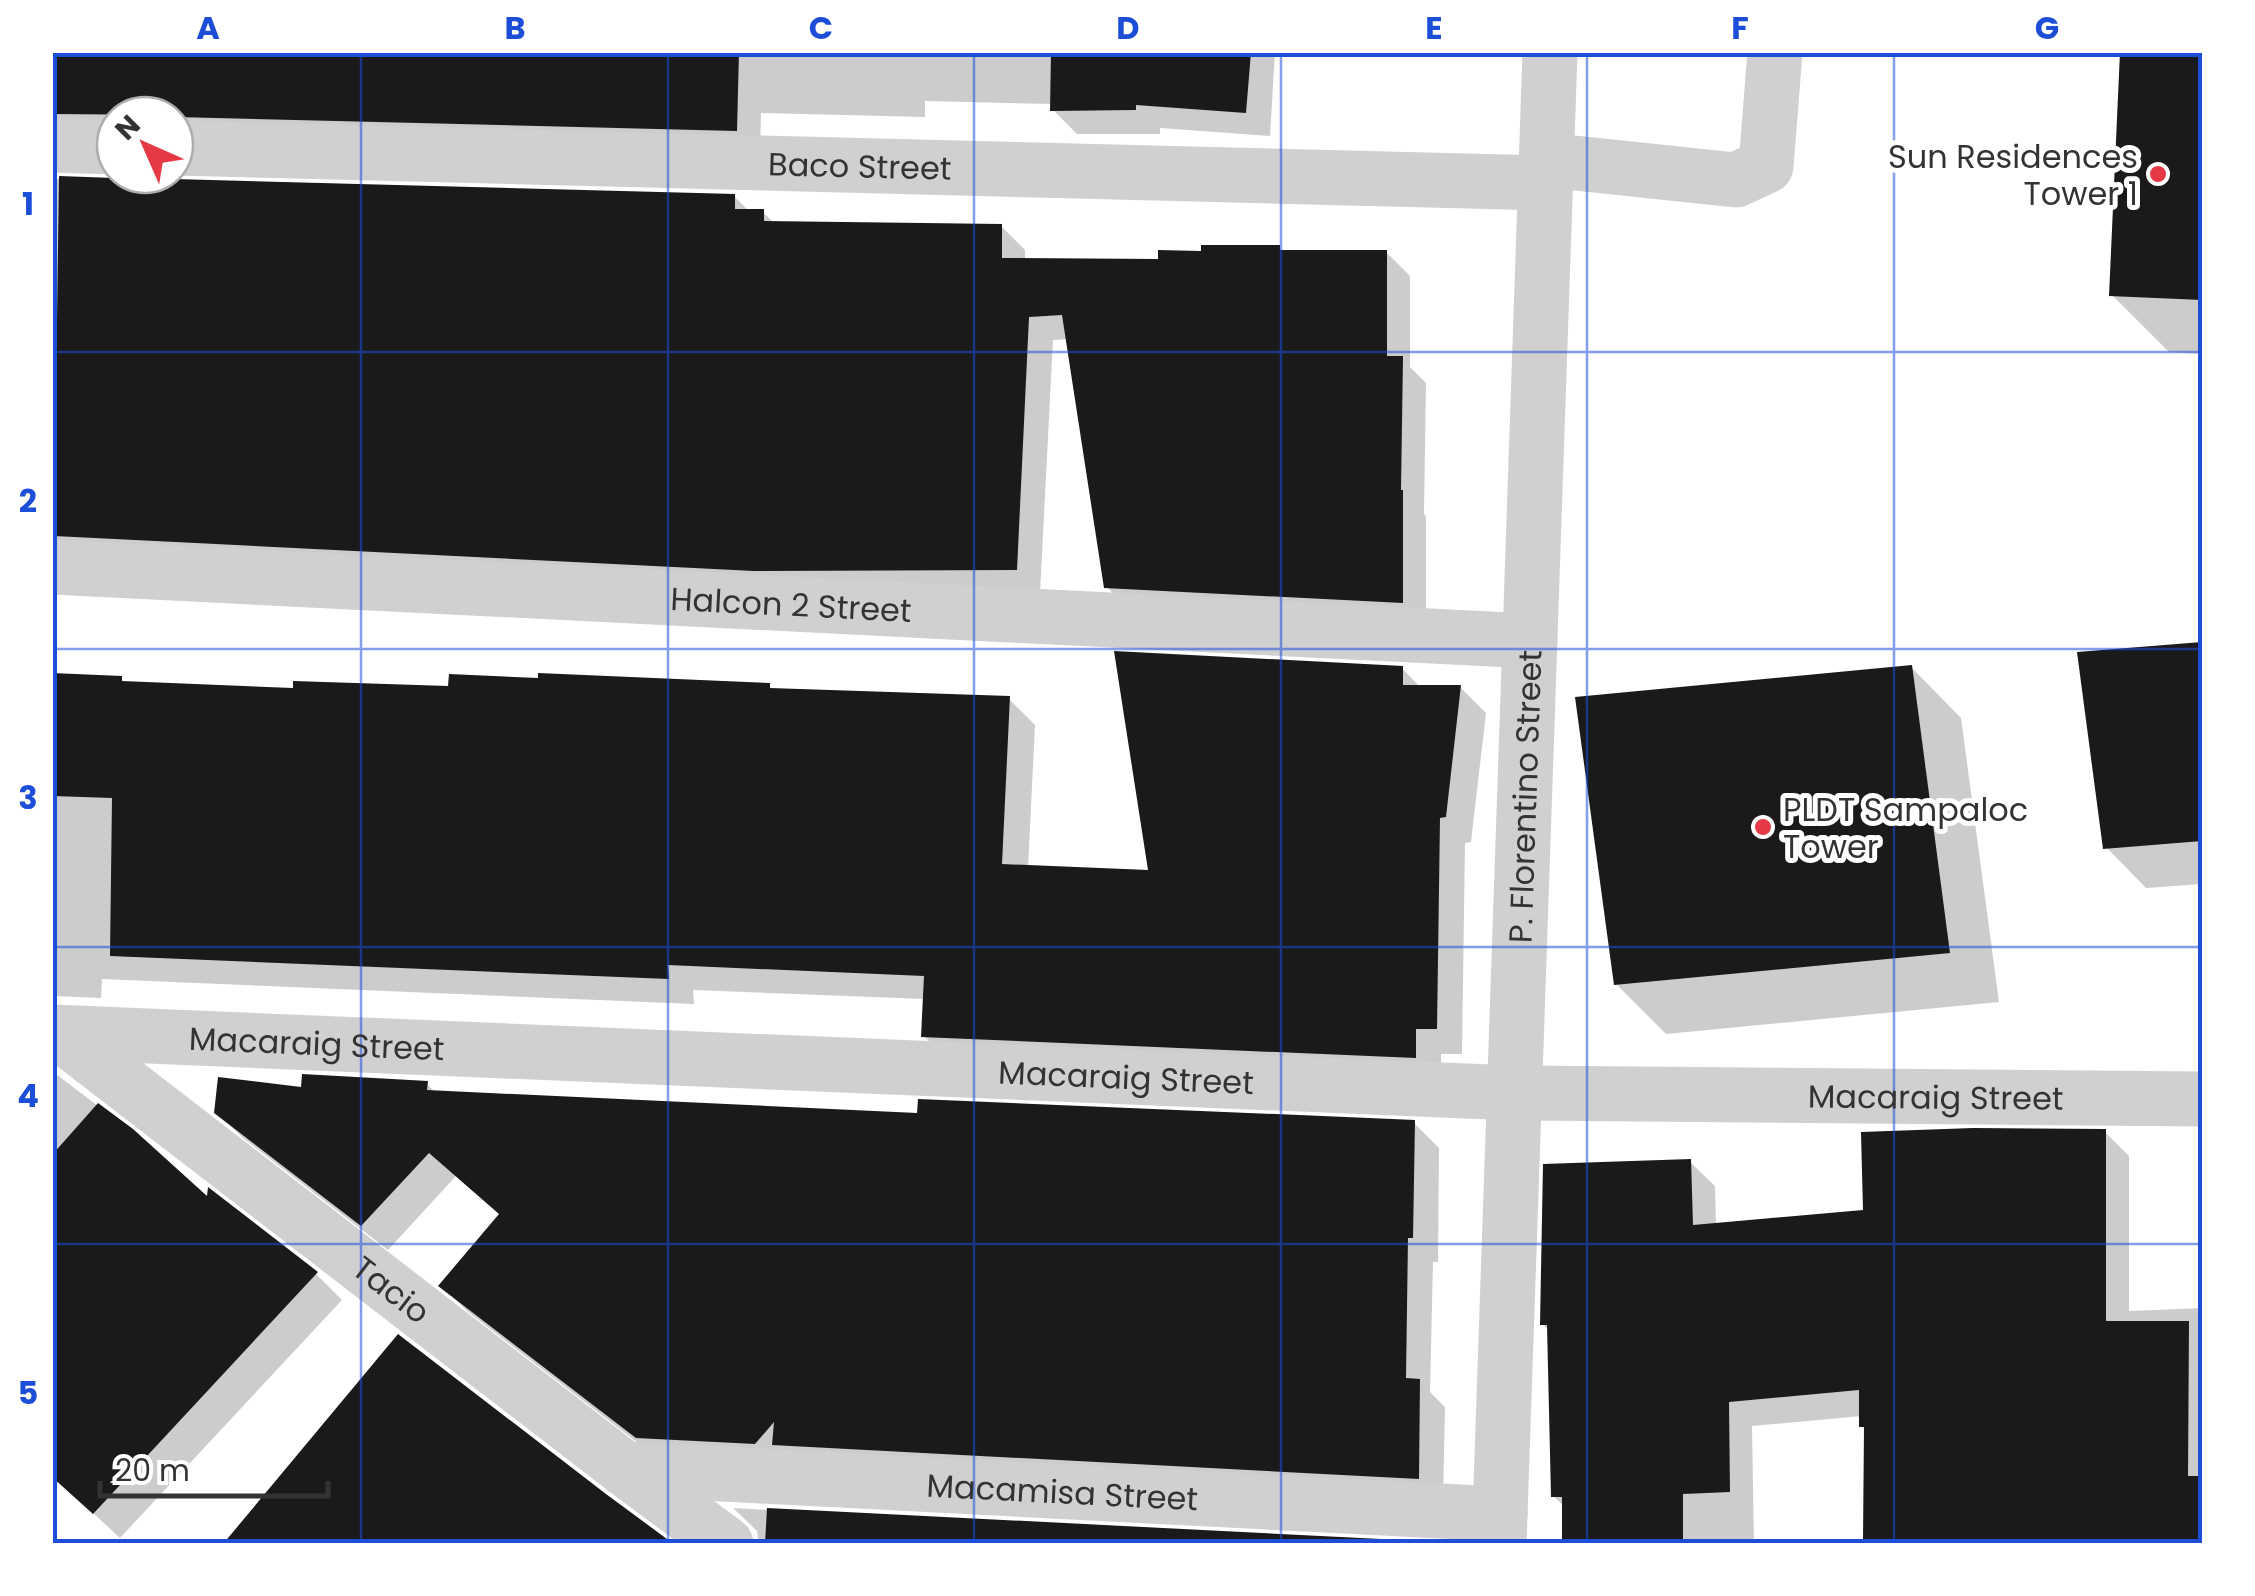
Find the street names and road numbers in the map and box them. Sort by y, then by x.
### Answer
street label: Baco Street [767,141,952,190]
street label: Halcon 2 Street [669,575,913,633]
street label: P. Florentino Street [1497,649,1552,944]
street label: Macaraig Street [188,1015,445,1071]
street label: Macaraig Street [997,1049,1255,1105]
street label: Macaraig Street [1808,1073,2064,1120]
street label: Tacio [344,1245,440,1334]
street label: Macamisa Street [926,1462,1199,1521]

